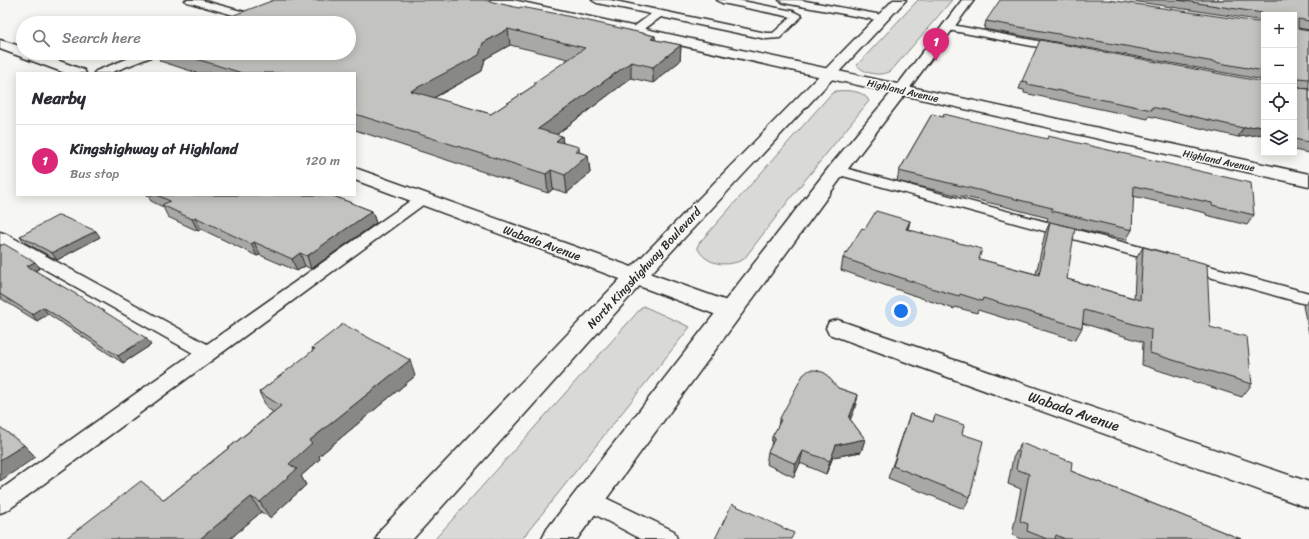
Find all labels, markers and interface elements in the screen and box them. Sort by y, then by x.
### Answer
map controls [1261,12,1297,156]
button: + [1261,12,1297,48]
search box [16,16,356,60]
text: Search here [62,25,141,51]
icon: search [30,27,52,49]
pin: 1 [923,28,949,61]
button: − [1261,48,1297,84]
street label: Highland Avenue [865,74,940,108]
text: Nearby [32,83,86,113]
button: locate [1261,84,1297,120]
button: layers [1261,120,1297,156]
text: Kingshighway at Highland [70,136,238,162]
street label: Highland Avenue [1181,145,1256,177]
text: 1 [42,149,48,172]
text: 120 m [305,149,340,172]
text: Bus stop [70,162,119,185]
street label: North Kingshighway Boulevard [581,201,707,334]
street label: Wabada Avenue [500,219,584,267]
your location [891,301,911,321]
street label: Wabada Avenue [1025,384,1123,439]

